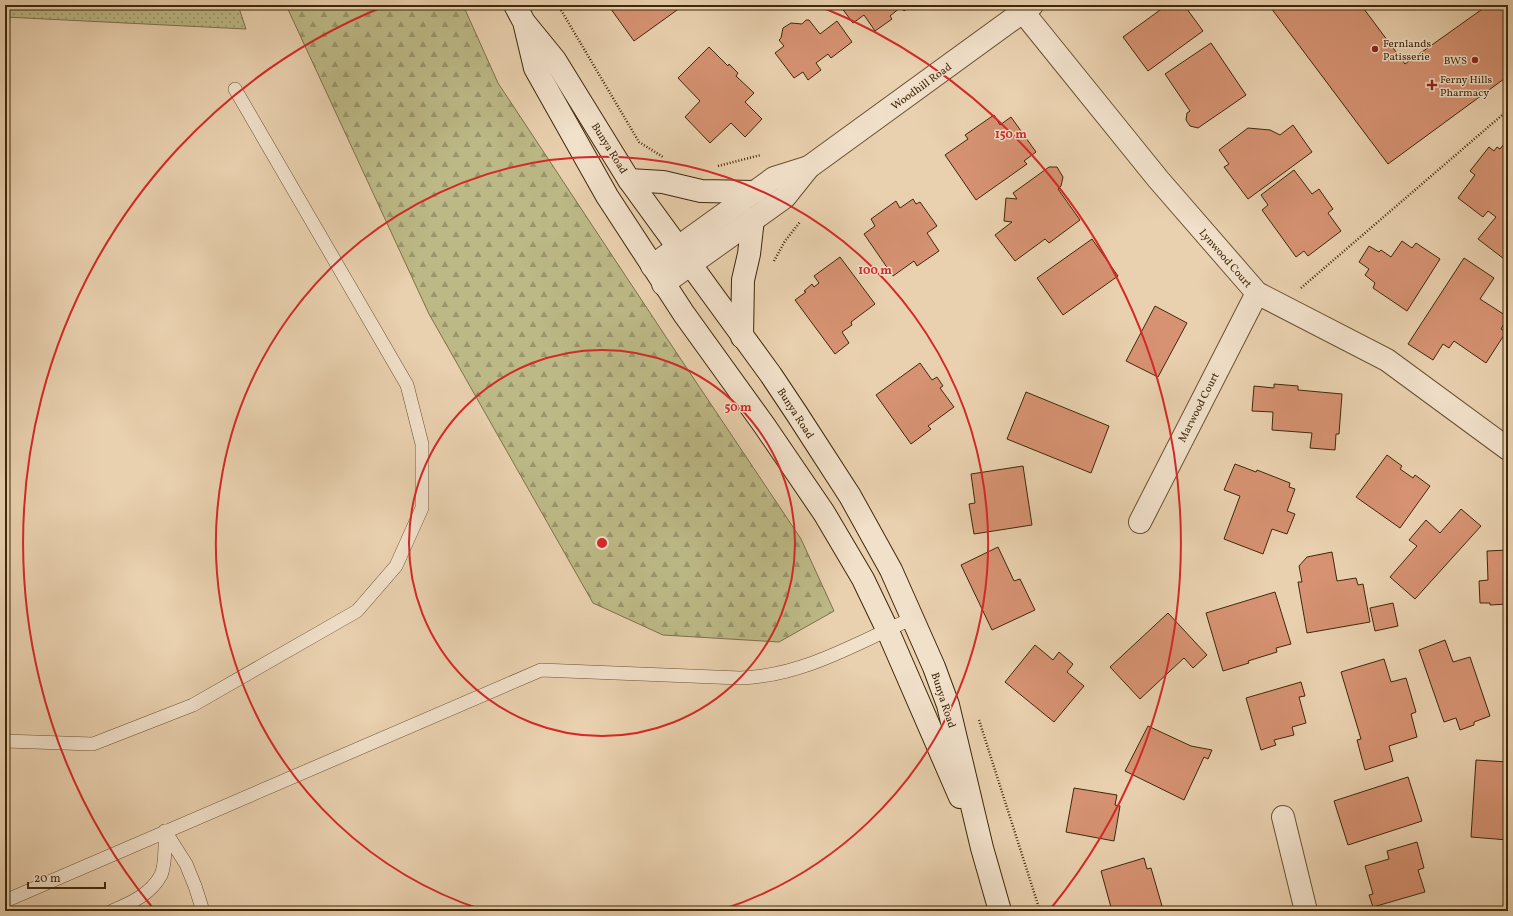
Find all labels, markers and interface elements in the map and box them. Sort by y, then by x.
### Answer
place label: Fernlands Patisserie [1383,37,1432,65]
marker: Fernlands Patisserie [1370,44,1380,54]
place label: BWS [1444,54,1467,69]
marker: BWS [1470,55,1480,65]
street label: Woodhill Road [889,60,955,114]
place label: Ferny Hills Pharmacy [1440,73,1493,101]
marker: Ferny Hills Pharmacy [1427,80,1437,90]
street label: Bunya Road [587,120,630,177]
text: 150 m [995,127,1027,143]
street label: Lynwood Court [1195,226,1255,292]
text: 100 m [858,263,892,279]
street label: Marwood Court [1175,370,1223,445]
street label: Bunya Road [773,386,817,442]
text: 50 m [724,400,752,416]
centre of rings [595,536,609,550]
street label: Bunya Road [927,671,959,730]
scale bar [28,864,105,890]
text: 20 m [34,871,61,887]

